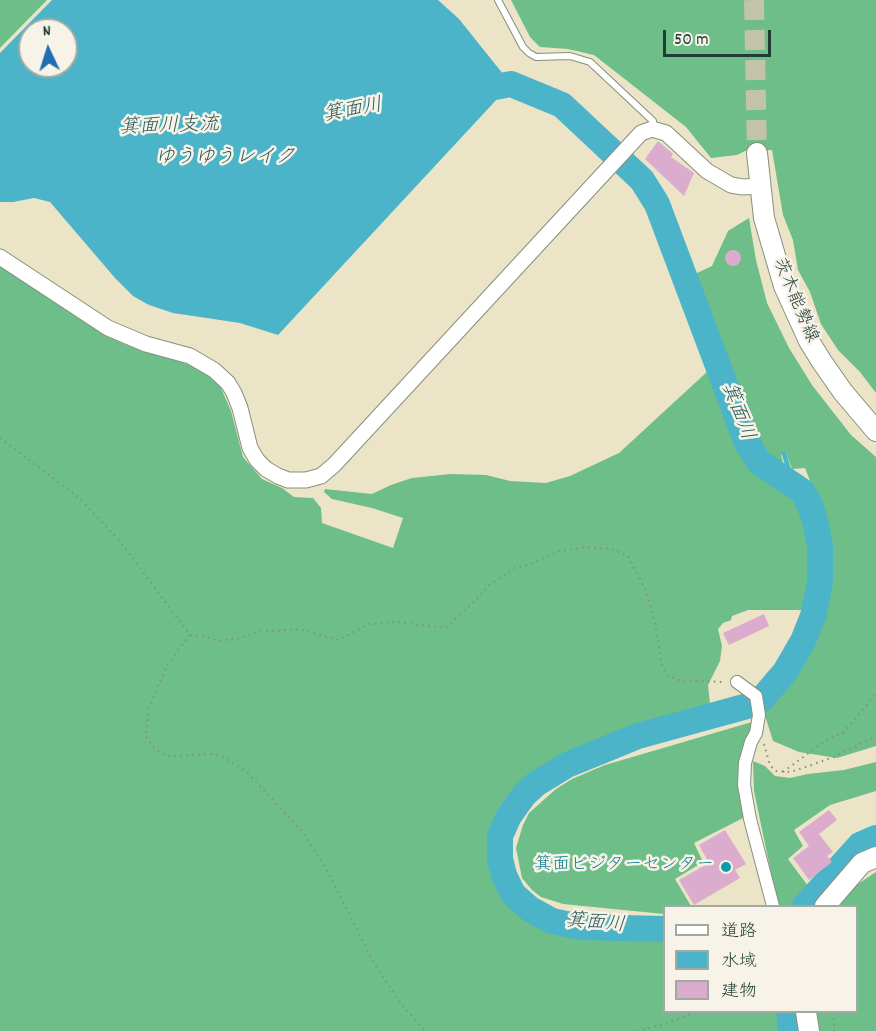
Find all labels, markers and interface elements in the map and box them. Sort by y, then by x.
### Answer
north arrow [18,18,78,78]
scale bar [666,18,774,56]
text: N [42,20,52,43]
text: 50 m [674,28,709,53]
water label: 箕面川 [321,95,385,129]
water label: 箕面川支流 [119,114,219,142]
water label: ゆうゆうレイク [155,147,295,171]
street label: 茨木能勢線 [766,255,822,347]
water label: 箕面川 [714,380,758,444]
place label: 箕面ビジターセンター [534,856,714,878]
marker: 箕面ビジターセンター [719,860,733,874]
legend [663,905,858,1013]
water label: 箕面川 [564,910,626,940]
text: 道路 [721,920,757,945]
text: 水域 [721,950,757,975]
text: 建物 [721,980,757,1005]

